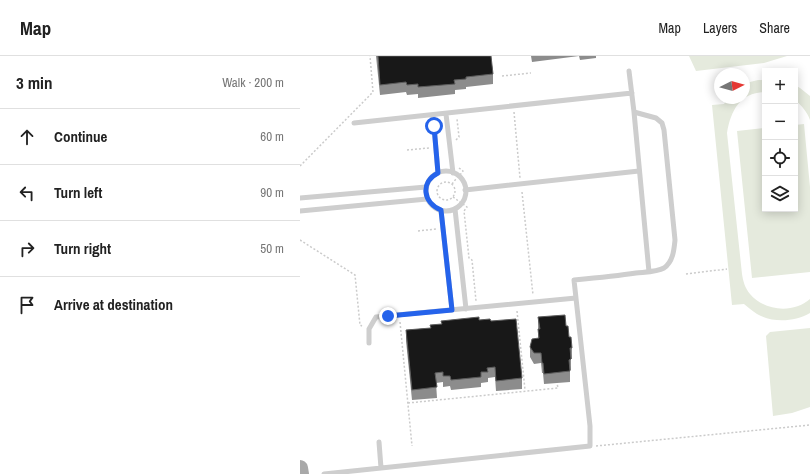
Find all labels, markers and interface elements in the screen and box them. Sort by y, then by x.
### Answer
text: Map [20,15,51,41]
text: Map [659,19,681,37]
text: Layers [703,19,737,37]
text: Share [759,19,790,37]
north arrow [714,68,750,104]
map controls [762,68,798,212]
button: + [762,68,798,104]
text: 3 min [16,71,52,94]
text: Walk · 200 m [222,74,284,91]
button: − [762,104,798,140]
route start [425,117,443,135]
icon: ahead [16,126,38,148]
text: Continue [54,126,107,147]
text: 60 m [260,128,284,145]
button: locate [762,140,798,176]
button: layers [762,176,798,212]
icon: left [16,182,38,204]
text: Turn left [54,182,102,203]
text: 90 m [260,184,284,201]
icon: right [16,238,38,260]
text: Turn right [54,238,111,259]
text: 50 m [260,240,284,257]
icon: arrive [16,294,38,316]
text: Arrive at destination [54,294,173,315]
route end [379,307,397,325]

